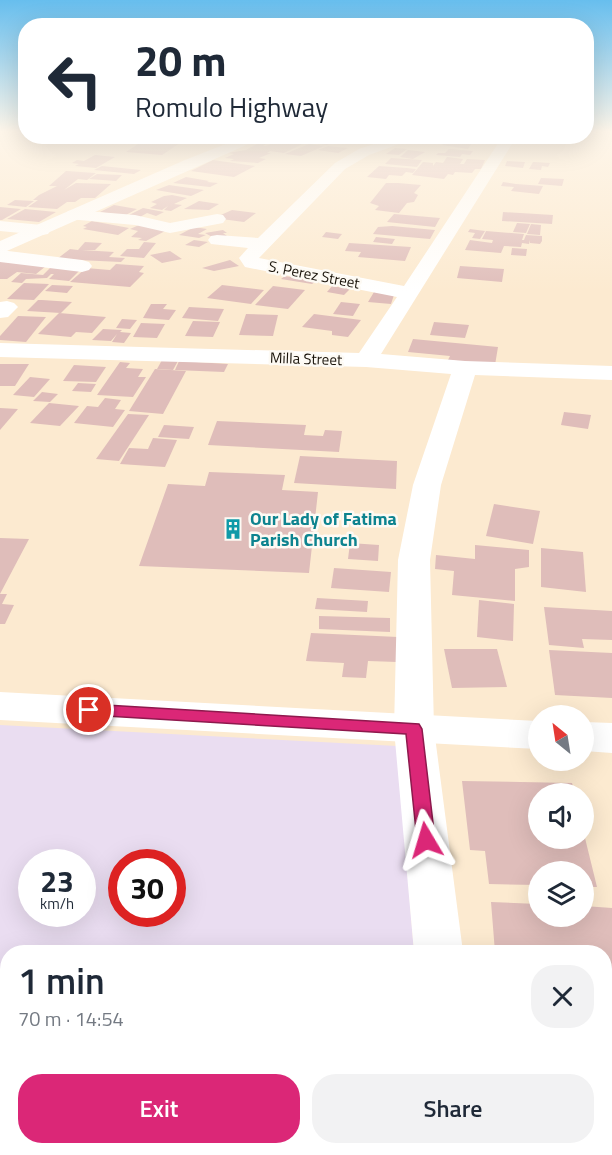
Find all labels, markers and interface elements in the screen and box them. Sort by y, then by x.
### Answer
text: 20 m [135,28,227,92]
icon: left [36,42,114,120]
text: Romulo Highway [135,86,328,127]
street label: S. Perez Street [267,254,362,295]
street label: Milla Street [269,346,343,371]
place label: Our Lady of Fatima Parish Church [250,505,397,553]
building icon: Our Lady of Fatima Parish Church [221,517,245,541]
pin [63,684,114,735]
icon: arrive [72,693,105,726]
north arrow [528,705,594,771]
map controls [528,705,594,927]
button: sound [528,783,594,849]
position arrow [394,808,458,872]
speed limit sign: 30 [108,849,186,927]
text: 23 [40,858,74,904]
button: layers [528,861,594,927]
text: km/h [40,892,74,915]
text: 1 min [18,953,105,1008]
button: close [531,965,594,1028]
text: 70 m · 14:54 [18,1003,124,1034]
button: Exit [18,1074,300,1143]
button: Share [312,1074,594,1143]

